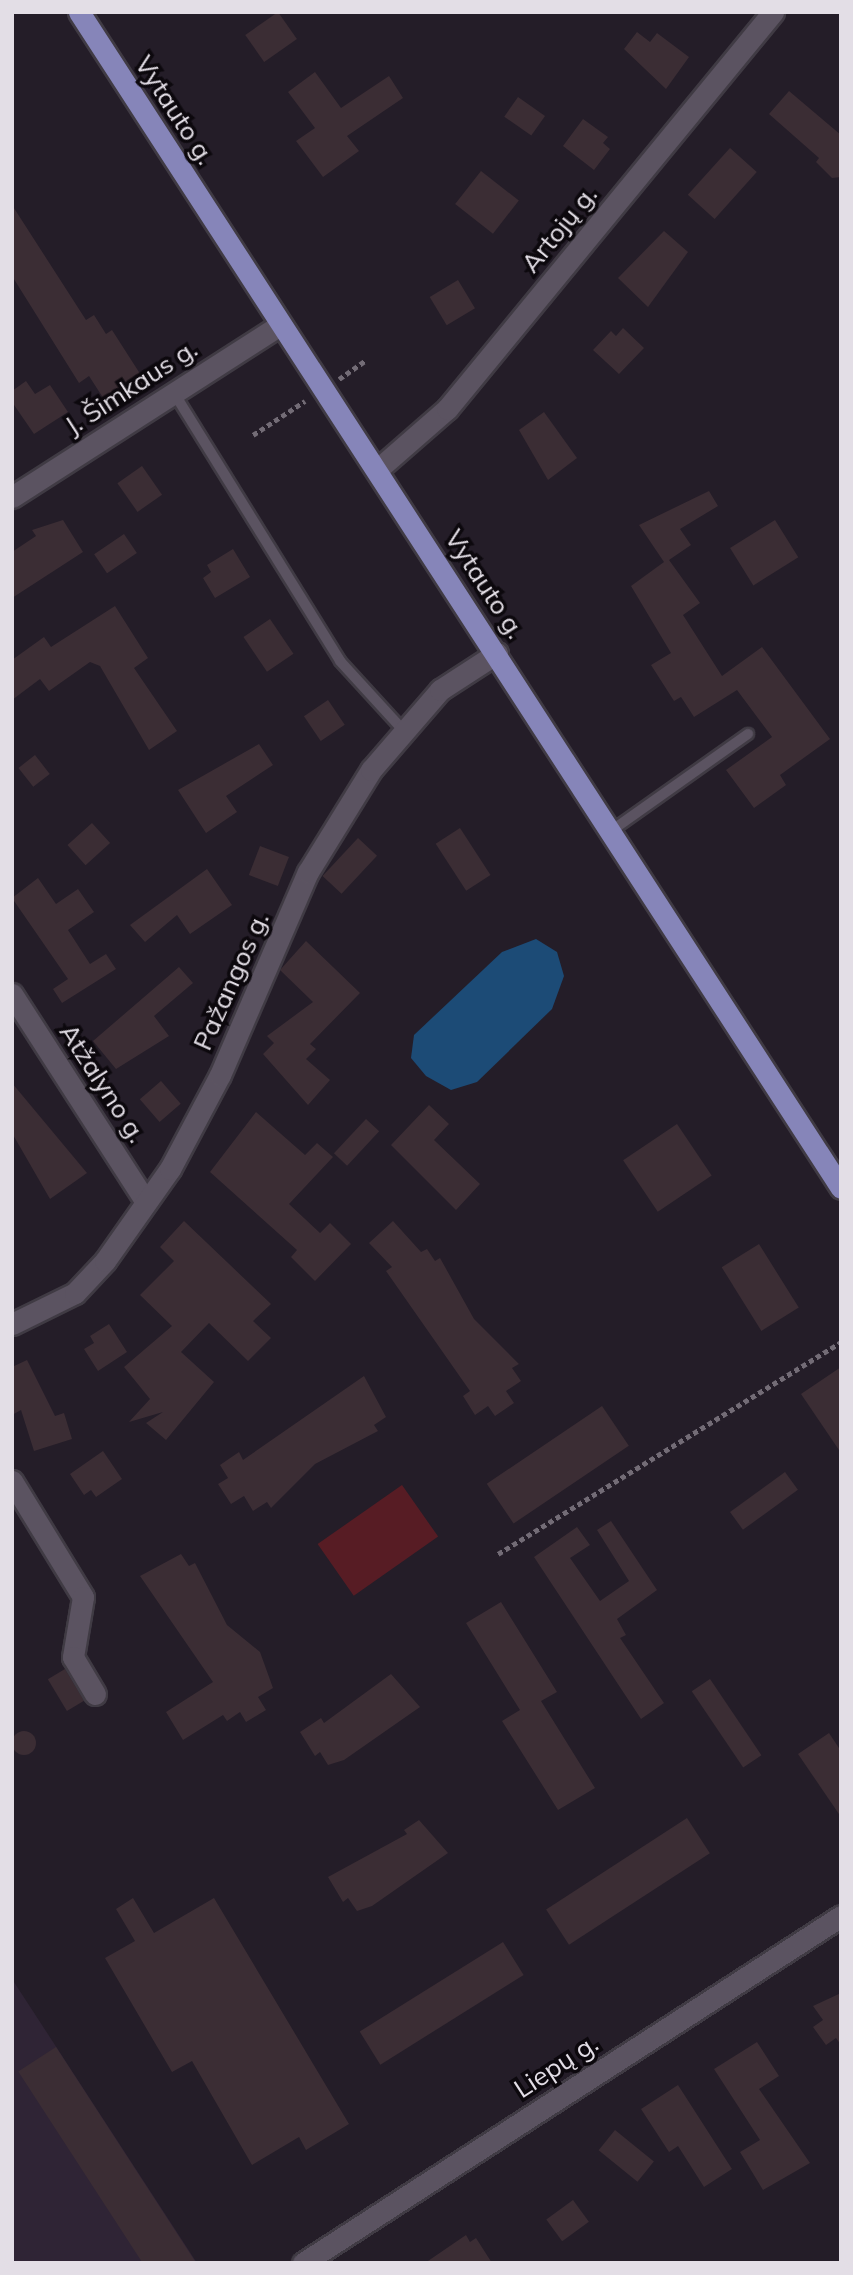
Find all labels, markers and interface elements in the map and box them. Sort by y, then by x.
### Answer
street label: Vytauto g. [128,50,222,170]
street label: Artojų g. [515,179,603,279]
street label: J. Šimkaus g. [59,333,203,441]
street label: Vytauto g. [438,524,532,644]
street label: Pažangos g. [187,907,275,1055]
street label: Atžalyno g. [53,1018,153,1148]
street label: Liepų g. [508,2027,604,2105]

